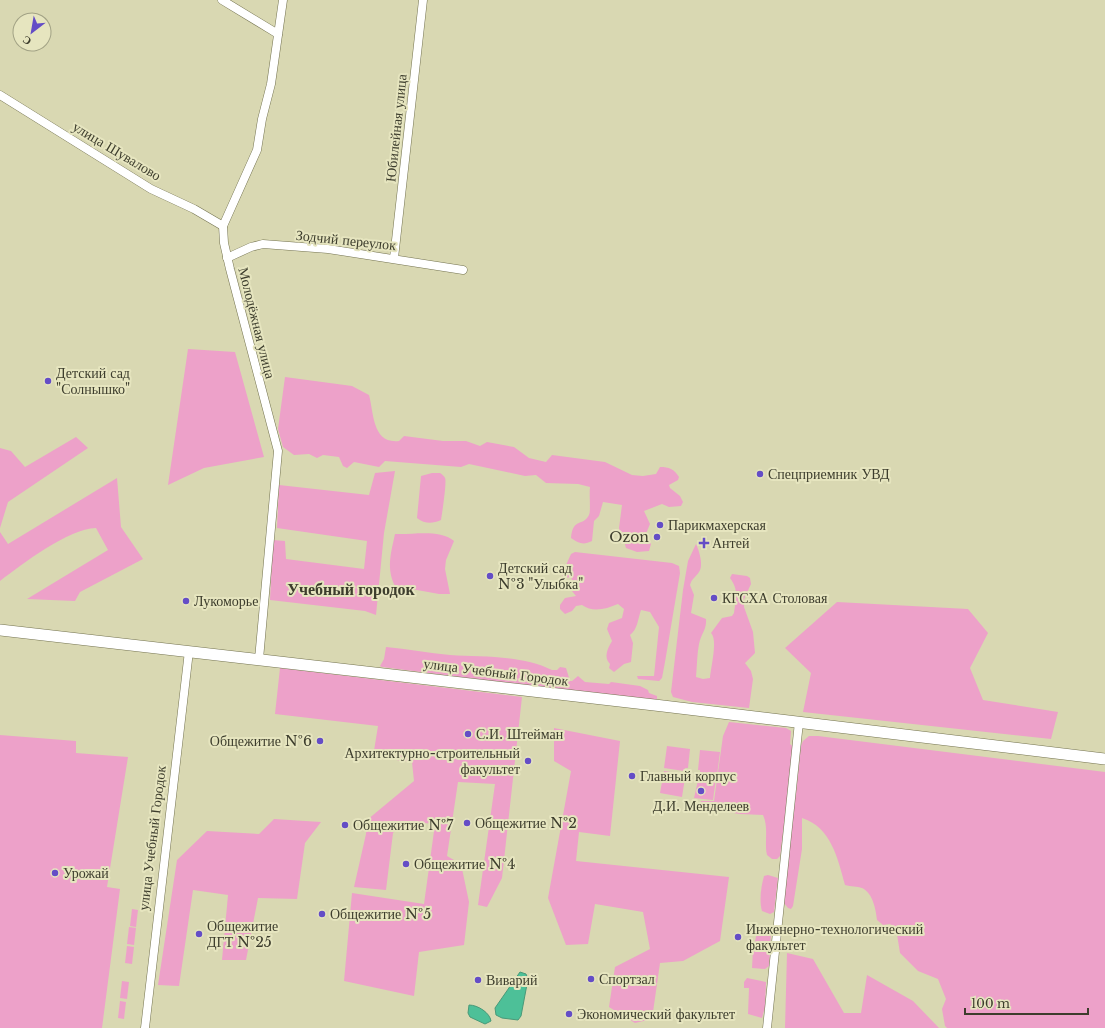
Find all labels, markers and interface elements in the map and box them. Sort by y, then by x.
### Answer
north arrow [12,12,52,52]
text: С [20,32,34,49]
street label: Юбилейная улица [381,72,411,183]
street label: улица Шувалово [70,118,164,184]
street label: Зодчий переулок [295,226,397,254]
street label: Молодёжная улица [234,265,280,381]
place label: Детский сад "Солнышко" [56,364,130,398]
marker: Детский сад "Солнышко" [43,376,53,386]
place label: Спецприемник УВД [768,465,890,483]
marker: Спецприемник УВД [755,469,765,479]
place label: Парикмахерская [668,516,766,534]
marker: Парикмахерская [655,520,665,530]
place label: Ozon [609,528,649,546]
marker: Ozon [652,532,662,542]
place label: Антей [712,534,750,552]
marker: Антей [699,538,709,548]
place label: Детский сад №3 "Улыбка" [498,559,583,593]
marker: Детский сад №3 "Улыбка" [485,571,495,581]
district label: Учебный городок [287,579,416,599]
place label: КГСХА Столовая [722,589,828,607]
place label: Лукоморье [194,592,258,610]
marker: КГСХА Столовая [709,593,719,603]
marker: Лукоморье [181,596,191,606]
street label: улица Учебный Городок [423,654,570,690]
place label: С.И. Штейман [476,725,564,743]
marker: С.И. Штейман [463,729,473,739]
place label: Общежитие №6 [210,732,312,750]
marker: Общежитие №6 [315,736,325,746]
place label: Архитектурно-строительный факультет [344,744,520,778]
marker: Архитектурно-строительный факультет [523,756,533,766]
street label: улица Учебный Городок [134,764,170,911]
place label: Главный корпус [640,767,736,785]
marker: Главный корпус [627,771,637,781]
marker: Д.И. Менделеев [696,786,706,796]
place label: Д.И. Менделеев [653,797,750,815]
place label: Общежитие №2 [475,814,577,832]
place label: Общежитие №7 [353,816,454,834]
marker: Общежитие №2 [462,818,472,828]
marker: Общежитие №7 [340,820,350,830]
place label: Общежитие №4 [414,855,515,873]
marker: Общежитие №4 [401,859,411,869]
place label: Урожай [63,864,109,882]
marker: Урожай [50,868,60,878]
place label: Общежитие №5 [330,905,431,923]
marker: Общежитие №5 [317,909,327,919]
place label: Общежитие ДГТ №25 [207,917,278,951]
place label: Инженерно-технологический факультет [746,920,924,954]
marker: Общежитие ДГТ №25 [194,929,204,939]
marker: Инженерно-технологический факультет [733,932,743,942]
place label: Спортзал [599,970,655,988]
place label: Виварий [486,971,538,989]
marker: Спортзал [586,974,596,984]
marker: Виварий [473,975,483,985]
scale bar [965,990,1088,1016]
text: 100 m [971,996,1010,1011]
place label: Экономический факультет [577,1005,735,1023]
marker: Экономический факультет [564,1009,574,1019]

